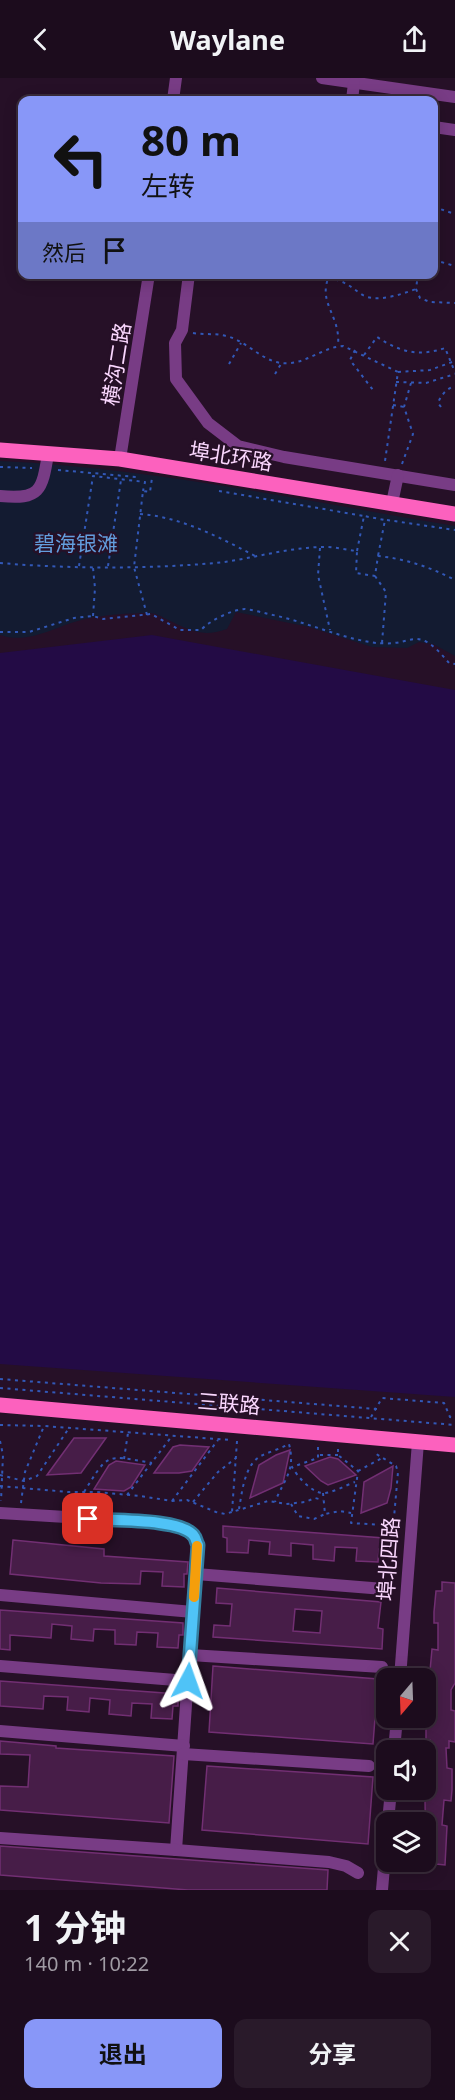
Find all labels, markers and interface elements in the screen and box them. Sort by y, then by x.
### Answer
text: Waylane [170,21,285,58]
icon: back [24,23,57,56]
icon: share [398,23,431,56]
text: 80 m [141,111,241,168]
icon: left [42,120,120,198]
text: 左转 [141,167,195,204]
icon: arrive [98,234,131,267]
text: 然后 [42,237,86,267]
street label: 横沟二路 [96,320,136,408]
street label: 埠北环路 [187,436,275,476]
park label: 碧海银滩 [34,529,118,557]
street label: 三联路 [196,1386,262,1420]
pin [62,1493,113,1544]
icon: arrive [71,1502,104,1535]
street label: 埠北四路 [371,1516,405,1602]
position arrow [156,1649,220,1713]
north arrow [376,1668,436,1728]
map controls [376,1668,436,1872]
button: sound [376,1740,436,1800]
button: layers [376,1812,436,1872]
text: 1 分钟 [24,1903,126,1952]
button: close [368,1910,431,1973]
text: 140 m · 10:22 [24,1950,149,1977]
button: 退出 [24,2019,222,2088]
button: 分享 [234,2019,431,2088]

